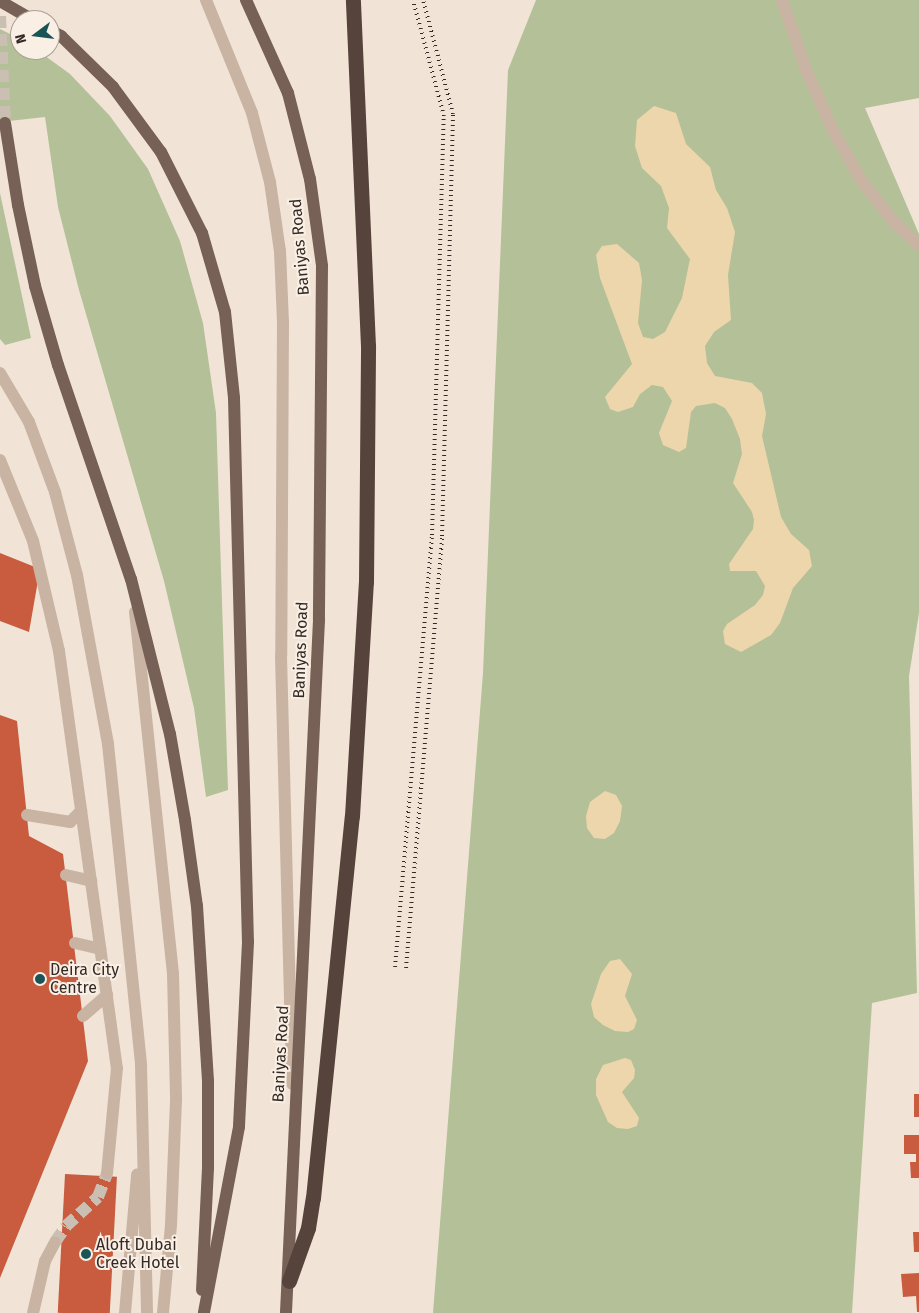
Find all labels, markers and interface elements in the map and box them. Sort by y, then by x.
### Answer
north arrow [10,10,60,60]
text: N [12,32,30,45]
street label: Baniyas Road [286,198,314,296]
street label: Baniyas Road [290,601,312,699]
place label: Deira City Centre [50,960,119,998]
marker: Deira City Centre [34,973,46,985]
street label: Baniyas Road [269,1005,293,1103]
place label: Aloft Dubai Creek Hotel [96,1235,179,1273]
marker: Aloft Dubai Creek Hotel [80,1248,92,1260]

